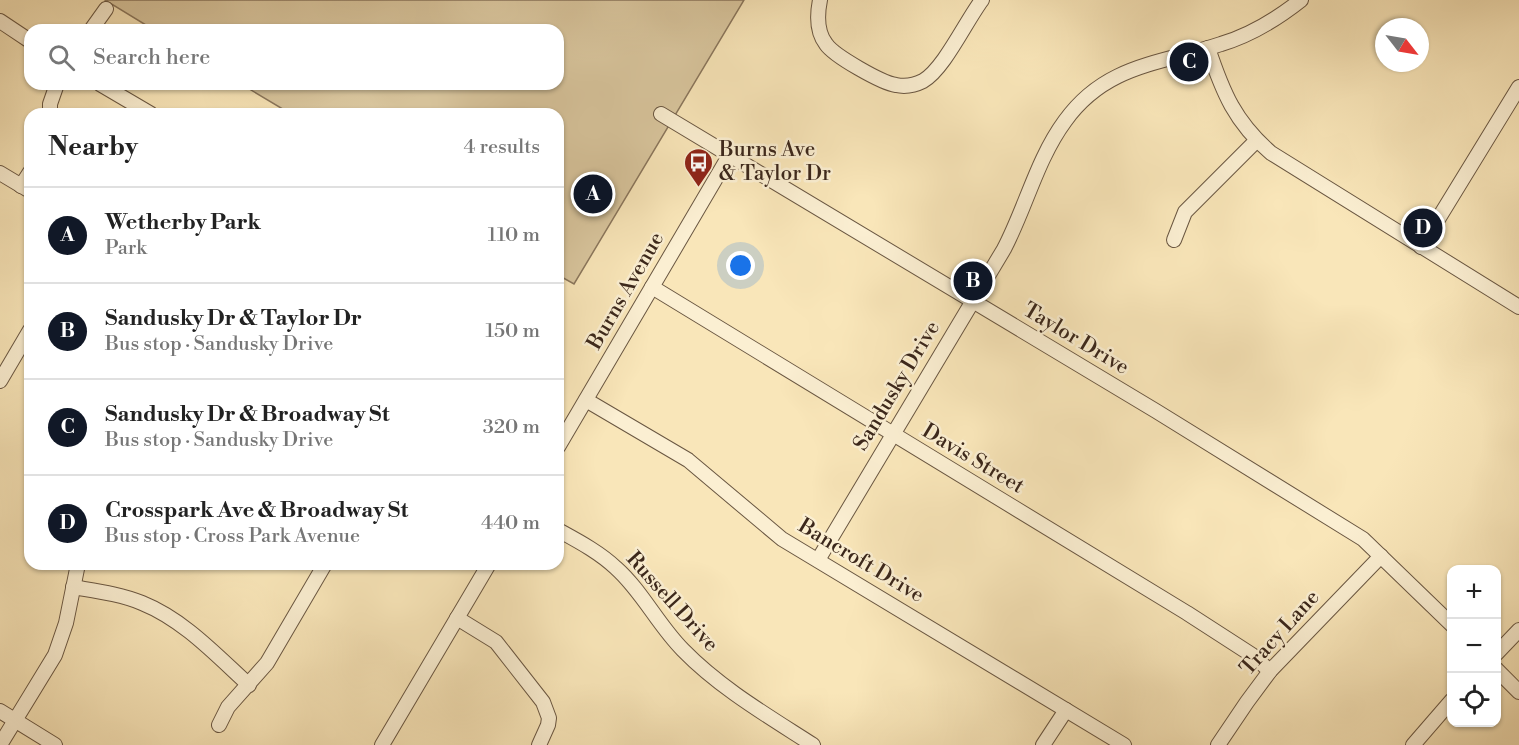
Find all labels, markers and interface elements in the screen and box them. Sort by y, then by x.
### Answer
north arrow [1375,18,1429,72]
search box [24,24,564,90]
pin: C [1170,40,1208,84]
icon: search [45,41,78,74]
text: Search here [93,44,210,71]
text: Nearby [48,131,138,163]
text: 4 results [463,135,540,160]
place label: Burns Ave & Taylor Dr [718,137,831,187]
bus stop icon: Burns Ave & Taylor Dr [682,146,714,188]
pin: A [574,172,612,216]
pin: D [1404,206,1442,250]
text: Wetherby Park [105,209,261,236]
text: A [60,223,75,248]
text: 110 m [488,223,540,248]
street label: Burns Avenue [581,228,670,355]
text: Park [105,236,147,261]
your location [726,251,755,280]
pin: B [954,258,992,304]
street label: Taylor Drive [1018,297,1134,381]
text: Sandusky Dr & Taylor Dr [105,305,362,332]
street label: Sandusky Drive [848,316,946,456]
text: B [60,319,75,344]
text: 150 m [485,319,540,344]
text: Bus stop · Sandusky Drive [105,332,333,357]
text: Sandusky Dr & Broadway St [105,401,390,428]
text: C [60,415,75,440]
text: 320 m [483,415,540,440]
street label: Davis Street [917,418,1029,500]
text: Bus stop · Sandusky Drive [105,428,333,453]
text: Crosspark Ave & Broadway St [105,497,408,524]
text: D [60,511,75,536]
text: 440 m [481,511,540,536]
street label: Bancroft Drive [792,513,929,609]
text: Bus stop · Cross Park Avenue [105,524,360,549]
street label: Russell Drive [620,547,724,657]
map controls [1447,565,1501,727]
button: + [1447,565,1501,619]
street label: Tracy Lane [1235,585,1325,681]
button: − [1447,619,1501,673]
button: locate [1447,673,1501,727]

